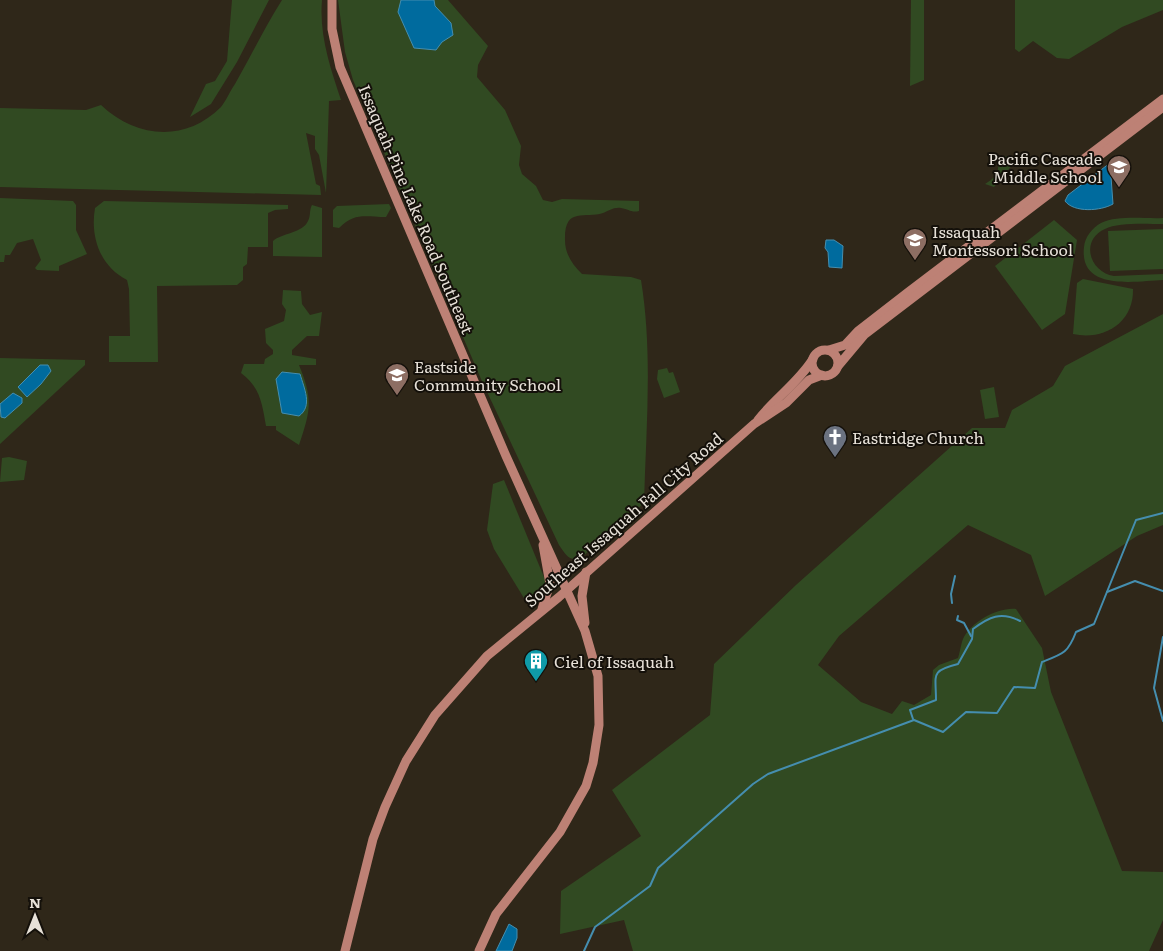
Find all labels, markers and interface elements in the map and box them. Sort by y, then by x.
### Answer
street label: Issaquah-Pine Lake Road Southeast [353,81,481,338]
place label: Pacific Cascade Middle School [988,146,1102,188]
school or university icon: Pacific Cascade Middle School [1106,154,1132,188]
place label: Issaquah Montessori School [932,219,1073,261]
school or university icon: Issaquah Montessori School [902,227,928,261]
place label: Eastside Community School [414,354,561,396]
school or university icon: Eastside Community School [384,362,410,396]
church icon: Eastridge Church [822,424,848,458]
place label: Eastridge Church [852,425,984,449]
street label: Southeast Issaquah Fall City Road [519,426,728,612]
building icon: Ciel of Issaquah [523,648,549,682]
place label: Ciel of Issaquah [554,649,675,673]
north arrow [10,891,60,941]
text: N [29,892,41,912]

